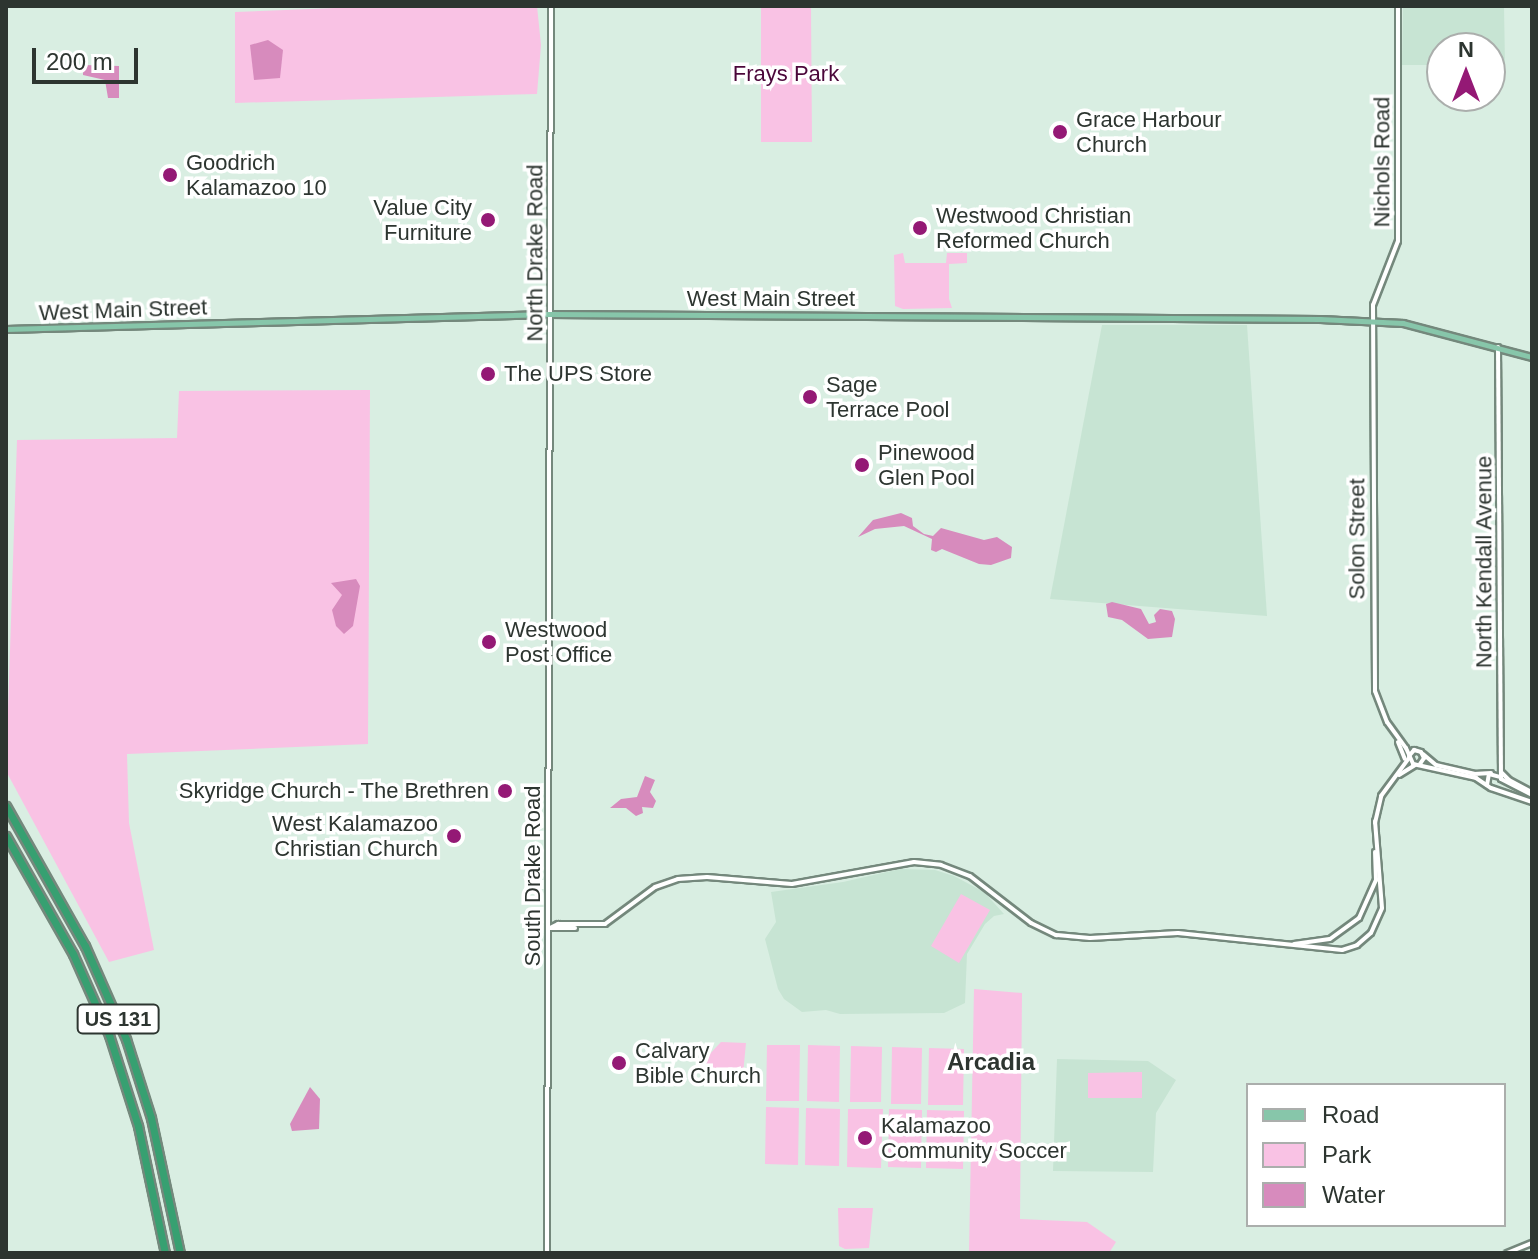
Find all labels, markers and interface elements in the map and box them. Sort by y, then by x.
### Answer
scale bar [36,32,142,82]
north arrow [1426,32,1506,112]
text: N [1458,37,1474,62]
text: 200 m [46,48,113,75]
park label: Frays Park [733,61,839,87]
street label: Nichols Road [1369,97,1395,227]
place label: Grace Harbour Church [1076,106,1222,158]
marker: Grace Harbour Church [1051,123,1069,141]
place label: Goodrich Kalamazoo 10 [186,149,327,200]
street label: North Drake Road [522,164,548,342]
marker: Goodrich Kalamazoo 10 [161,166,179,184]
place label: Value City Furniture [373,194,472,246]
place label: Westwood Christian Reformed Church [936,202,1131,254]
marker: Value City Furniture [479,211,497,229]
marker: Westwood Christian Reformed Church [911,219,929,237]
street label: West Main Street [687,286,855,312]
street label: West Main Street [38,294,208,326]
place label: The UPS Store [504,361,652,387]
marker: The UPS Store [479,365,497,383]
place label: Sage Terrace Pool [826,371,950,422]
marker: Sage Terrace Pool [801,388,819,406]
place label: Pinewood Glen Pool [878,439,975,490]
street label: North Kendall Avenue [1471,455,1497,669]
marker: Pinewood Glen Pool [853,456,871,474]
street label: Solon Street [1344,478,1370,600]
place label: Westwood Post Office [505,616,612,668]
marker: Westwood Post Office [480,633,498,651]
place label: Skyridge Church - The Brethren [178,778,489,804]
marker: Skyridge Church - The Brethren [496,782,514,800]
street label: South Drake Road [520,786,546,966]
place label: West Kalamazoo Christian Church [272,810,438,862]
marker: West Kalamazoo Christian Church [445,827,463,845]
road number: US 131 [76,1003,160,1035]
place label: Calvary Bible Church [635,1037,761,1088]
district label: Arcadia [947,1048,1035,1076]
marker: Calvary Bible Church [610,1054,628,1072]
legend [1246,1083,1506,1227]
text: Road [1322,1101,1379,1128]
place label: Kalamazoo Community Soccer [881,1112,1067,1164]
marker: Kalamazoo Community Soccer [856,1129,874,1147]
text: Park [1322,1141,1371,1168]
text: Water [1322,1181,1385,1208]

